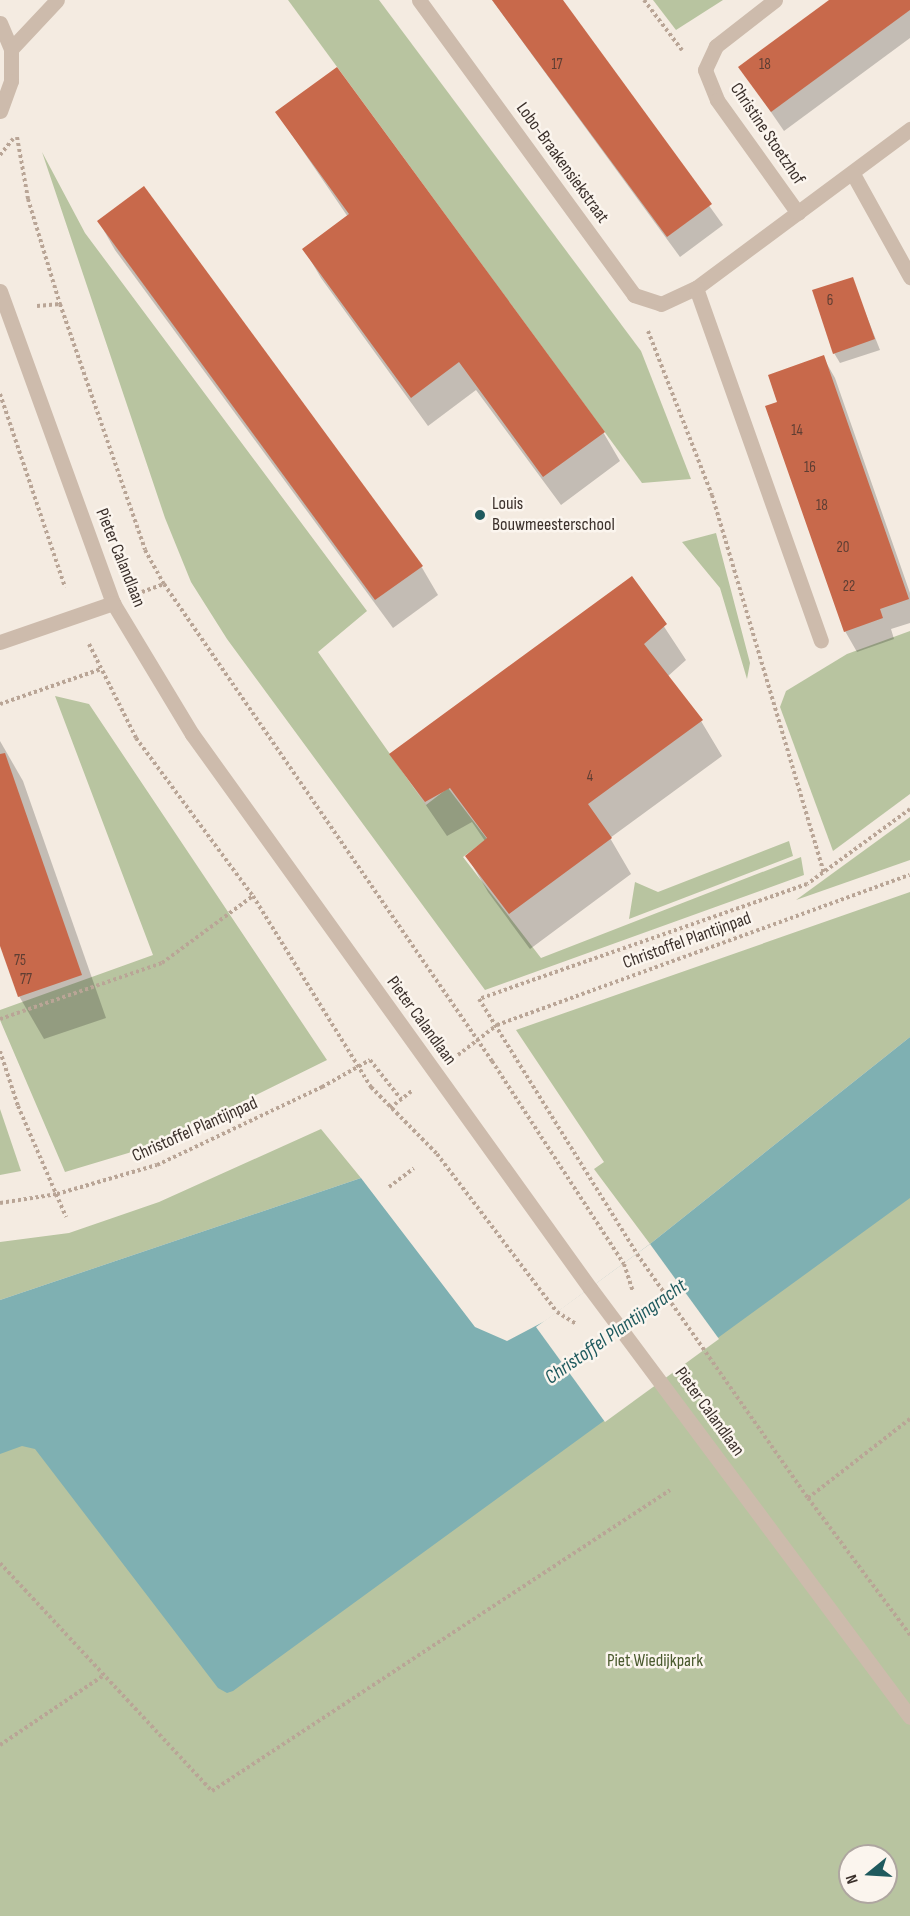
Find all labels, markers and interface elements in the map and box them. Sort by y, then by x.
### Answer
house number: 17 [551,56,563,74]
house number: 18 [759,56,771,74]
street label: Christine Stoetzhof [725,79,809,189]
street label: Lobo-Braakensiekstraat [511,99,613,227]
house number: 6 [827,292,833,310]
house number: 14 [791,422,803,440]
house number: 16 [804,459,816,477]
place label: Louis Bouwmeesterschool [492,494,615,536]
house number: 18 [816,497,828,515]
street label: Pieter Calandlaan [90,506,150,610]
marker: Louis Bouwmeesterschool [473,508,487,522]
house number: 20 [837,539,849,557]
house number: 22 [843,578,855,596]
house number: 4 [587,768,593,786]
street label: Christoffel Plantijnpad [620,908,754,974]
house number: 75 [14,952,26,970]
house number: 77 [20,971,32,989]
street label: Pieter Calandlaan [382,972,460,1070]
street label: Christoffel Plantijnpad [129,1093,261,1167]
water label: Christoffel Plantijngracht [541,1274,691,1390]
street label: Pieter Calandlaan [670,1363,748,1461]
park label: Piet Wiedijkpark [607,1650,703,1672]
north arrow [838,1844,898,1904]
text: N [842,1872,863,1886]

